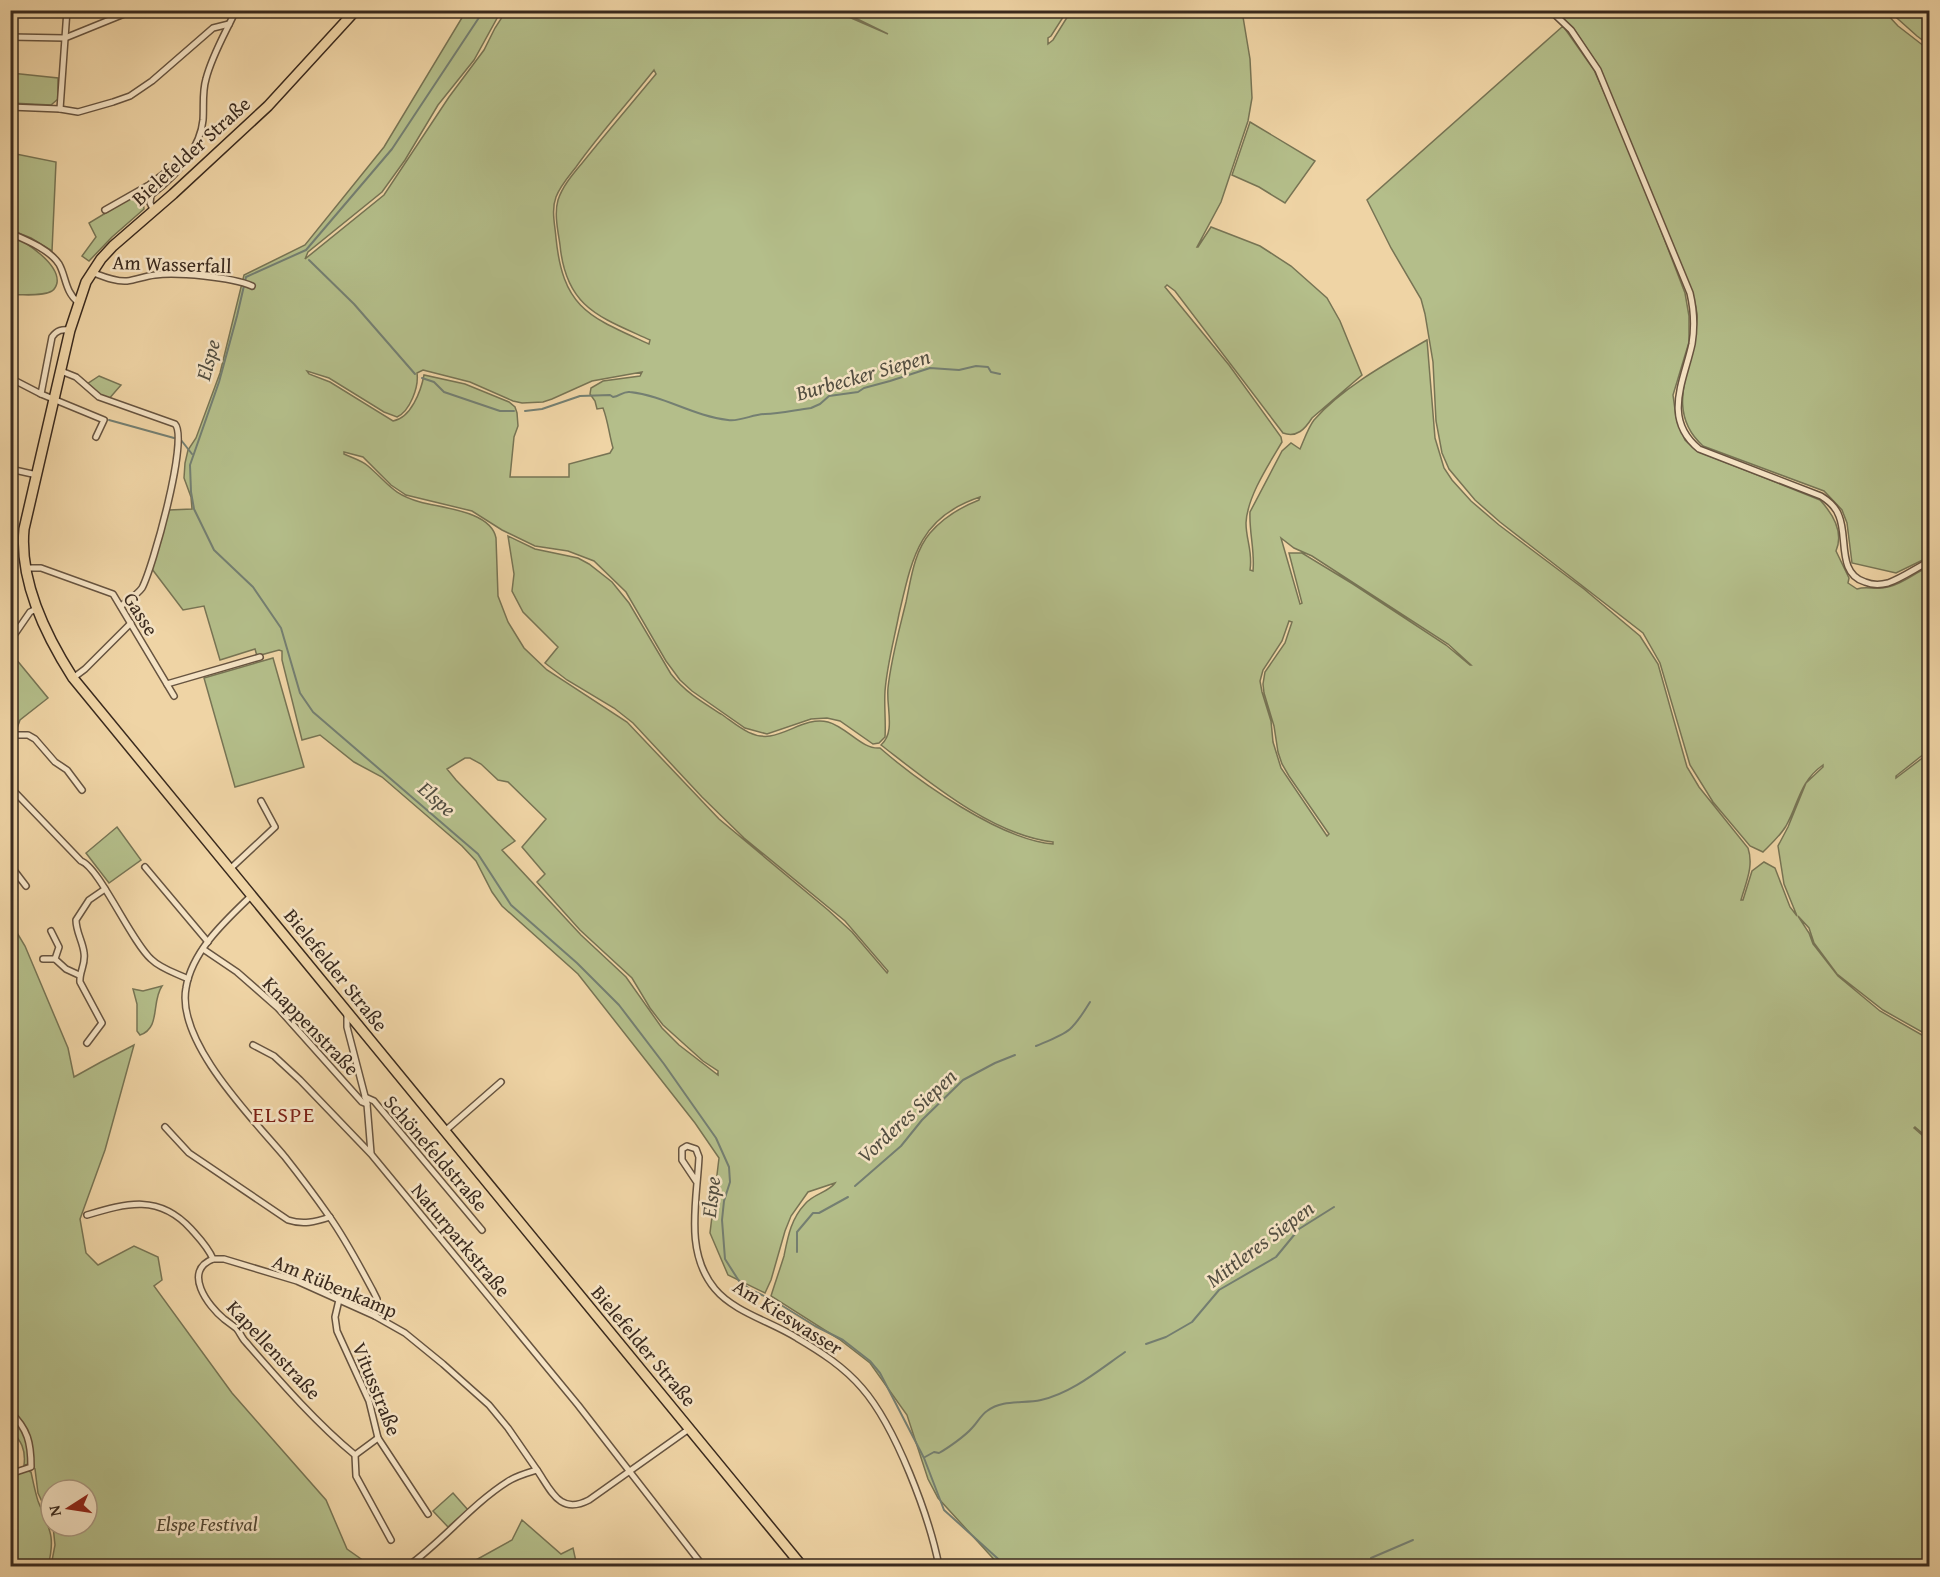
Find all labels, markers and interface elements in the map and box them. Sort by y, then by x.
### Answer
street label: Bielefelder Straße [125,89,256,212]
street label: Am Wasserfall [112,247,232,280]
water label: Elspe [187,336,228,385]
water label: Burbecker Siepen [791,340,934,409]
street label: Gasse [117,586,166,641]
water label: Elspe [411,773,463,824]
street label: Bielefelder Straße [278,902,395,1037]
street label: Knappenstraße [256,969,366,1082]
water label: Vorderes Siepen [850,1061,964,1170]
street label: Schönefeldstraße [378,1088,495,1217]
district label: ELSPE [252,1098,316,1130]
water label: Elspe [693,1175,728,1220]
street label: Naturparkstraße [405,1176,518,1303]
water label: Mittleres Siepen [1199,1192,1321,1295]
street label: Am Rübenkamp [268,1246,402,1325]
street label: Am Kieswasser [728,1271,849,1362]
street label: Bielefelder Straße [585,1279,704,1413]
street label: Kapellenstraße [220,1293,328,1406]
street label: Vitusstraße [346,1338,409,1440]
north arrow [39,1478,99,1538]
text: N [41,1503,67,1519]
park label: Elspe Festival [155,1509,258,1538]

